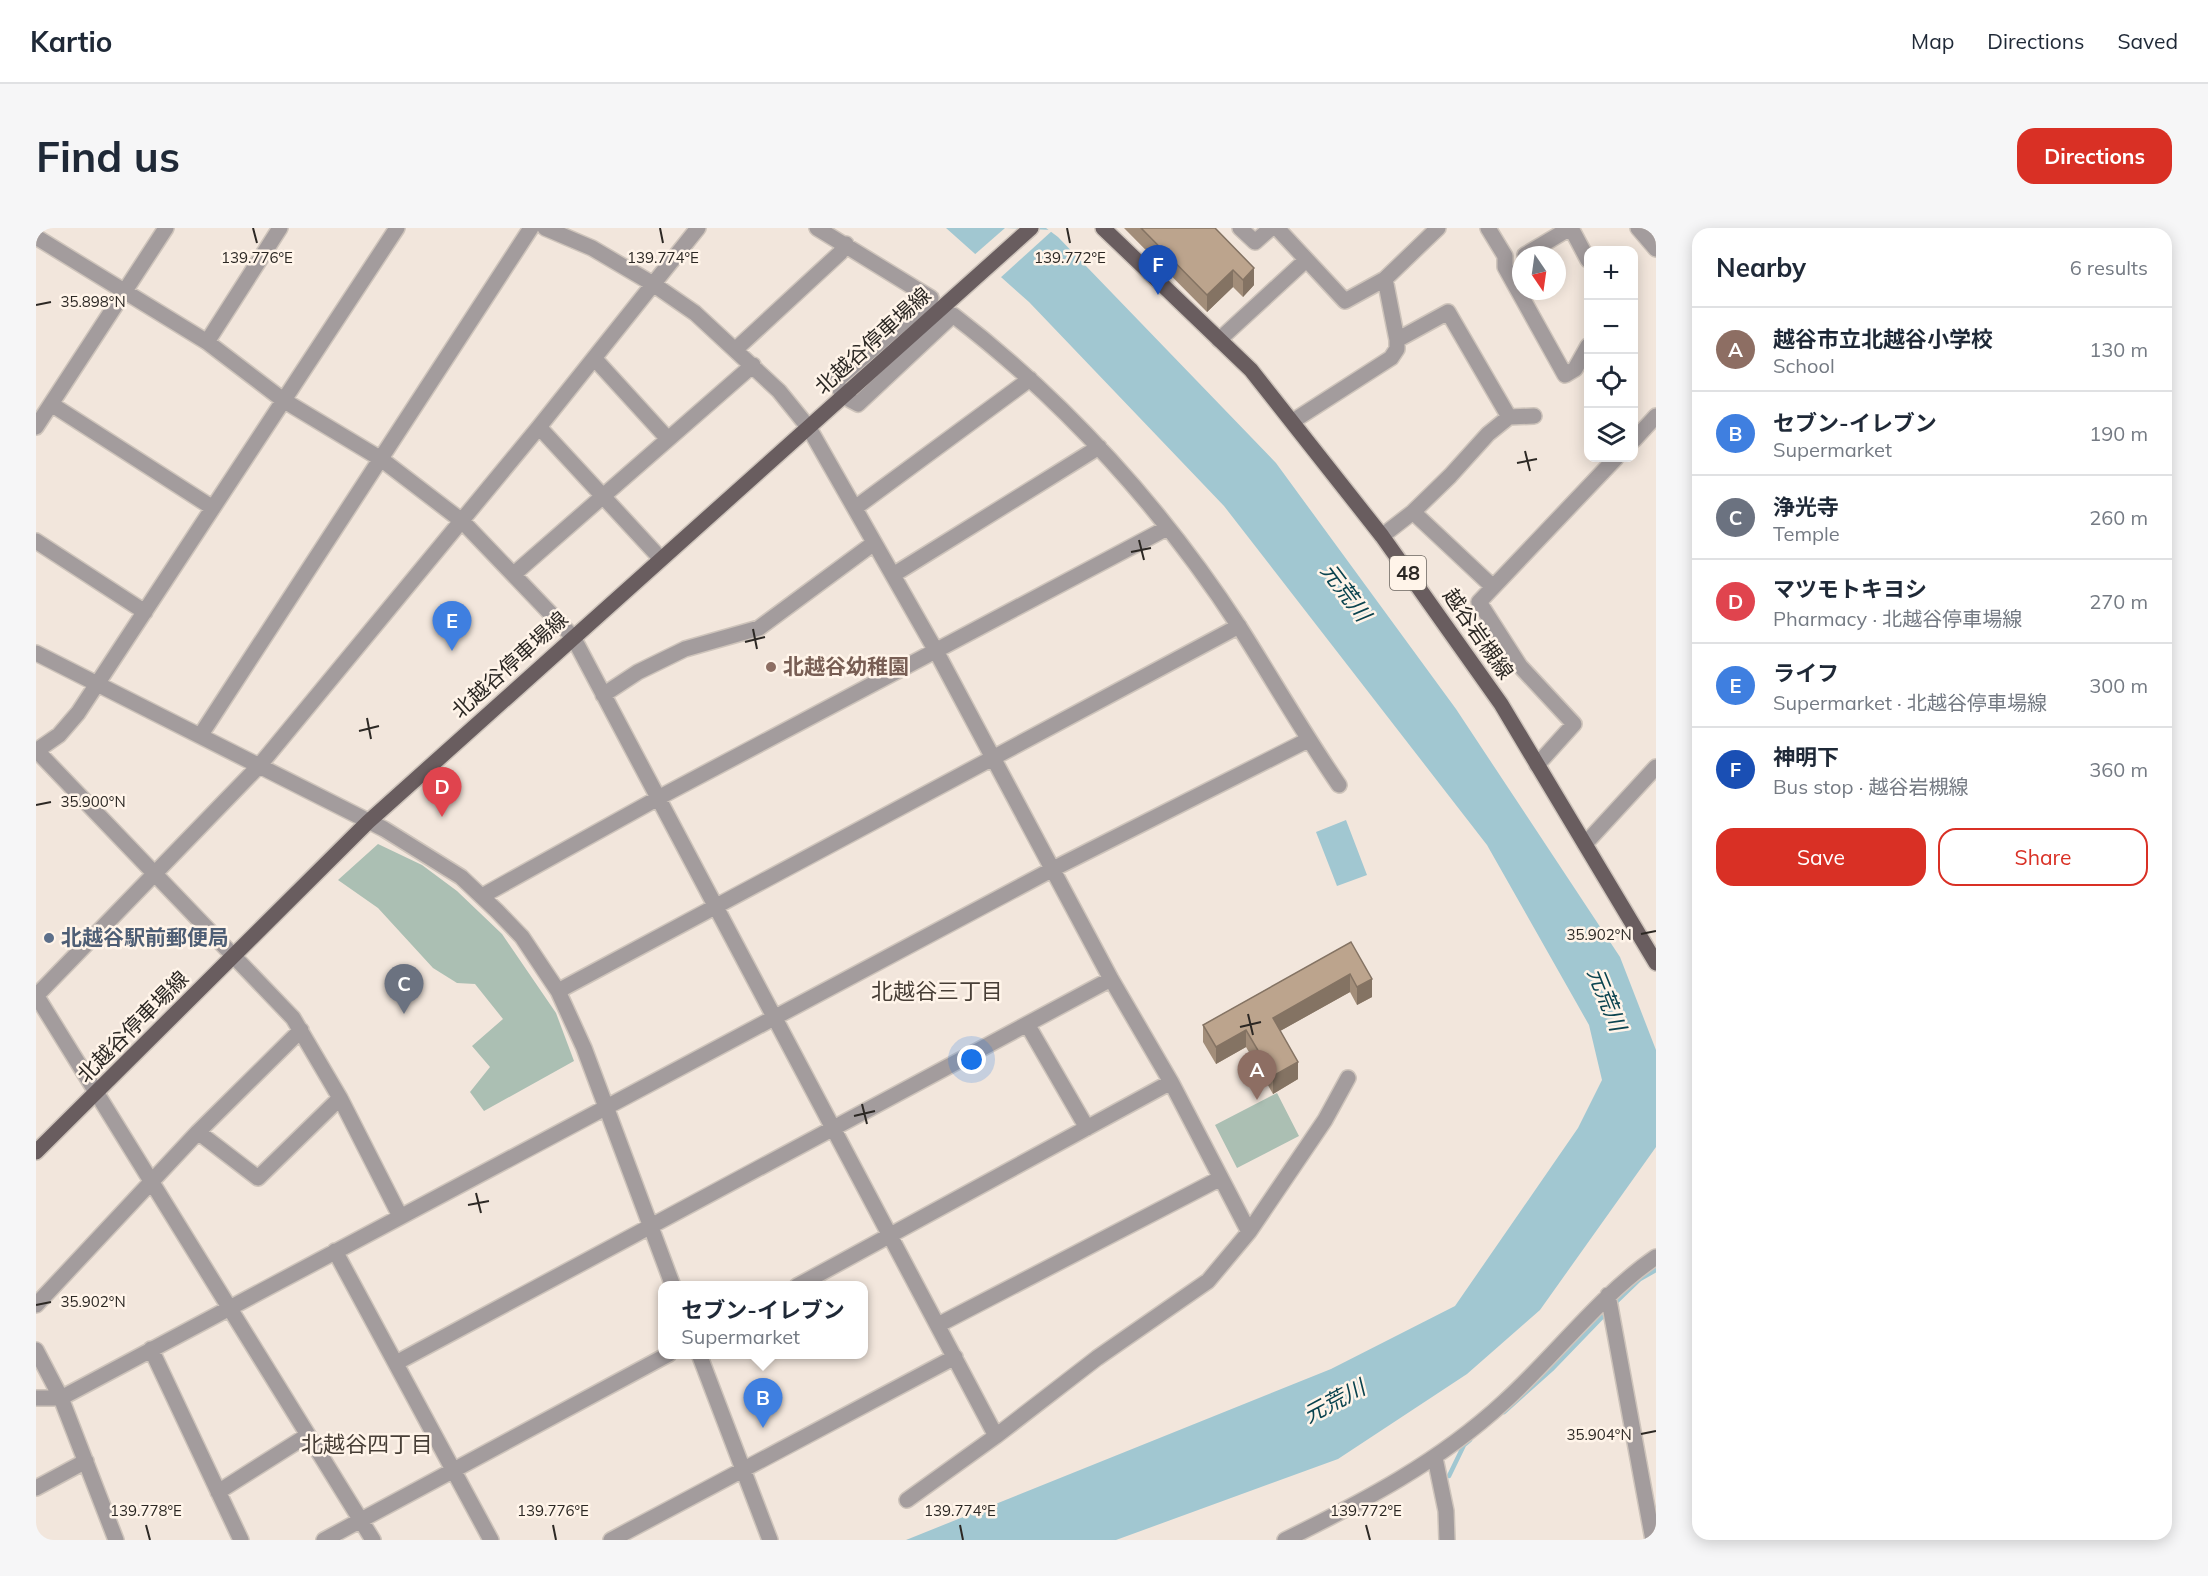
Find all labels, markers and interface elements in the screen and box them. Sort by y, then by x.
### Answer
text: Kartio [30,24,112,59]
text: Map [1911,28,1954,54]
text: Directions [1987,28,2084,54]
text: Saved [2117,28,2178,54]
button: Directions [2017,128,2172,184]
text: Find us [36,130,180,183]
pin: F [1138,245,1178,295]
north arrow [1512,246,1566,300]
map controls [1584,246,1638,462]
button: + [1584,246,1638,300]
text: 139.776°E [221,248,293,267]
text: 139.774°E [627,248,699,267]
text: 139.772°E [1034,248,1106,267]
text: Nearby [1716,251,1806,284]
text: 6 results [2070,255,2148,280]
street label: 北越谷停車場線 [809,281,936,399]
text: 35.898°N [60,292,126,311]
button: − [1584,300,1638,354]
text: 越谷市立北越谷小学校 [1773,325,1993,353]
text: A [1728,337,1743,362]
text: 130 m [2089,337,2148,362]
text: School [1773,353,1835,378]
button: locate [1584,354,1638,408]
button: layers [1584,408,1638,462]
text: セブン-イレブン [1773,409,1937,437]
text: B [1729,421,1742,446]
text: 190 m [2089,421,2148,446]
text: Supermarket [1773,437,1892,462]
text: 浄光寺 [1773,493,1839,521]
text: C [1729,505,1742,530]
text: 260 m [2089,505,2148,530]
text: Temple [1773,521,1840,546]
road number: 48 [1390,556,1426,590]
water label: 元荒川 [1315,557,1378,628]
text: マツモトキヨシ [1773,575,1927,603]
street label: 越谷岩槻線 [1438,583,1520,684]
text: D [1728,589,1743,614]
text: 270 m [2089,589,2148,614]
pin: E [432,602,472,651]
street label: 北越谷停車場線 [446,605,573,723]
text: Pharmacy · 北越谷停車場線 [1773,606,2022,631]
place label: 北越谷幼稚園 [783,653,909,679]
text: ライフ [1773,659,1839,687]
marker: 北越谷幼稚園 [764,660,778,674]
text: E [1730,673,1741,698]
text: 300 m [2089,673,2148,698]
text: Supermarket · 北越谷停車場線 [1773,690,2047,715]
text: 神明下 [1773,743,1839,771]
text: F [1730,757,1741,782]
text: 360 m [2089,757,2148,782]
pin: D [422,768,462,817]
text: Bus stop · 越谷岩槻線 [1773,774,1968,799]
text: 35.900°N [60,792,126,811]
button: Save [1716,828,1926,886]
button: Share [1938,828,2148,886]
place label: 北越谷駅前郵便局 [61,924,229,950]
text: 35.902°N [1566,925,1632,944]
marker: 北越谷駅前郵便局 [42,931,56,945]
water label: 元荒川 [1582,963,1633,1037]
pin: C [384,964,424,1014]
street label: 北越谷停車場線 [71,965,193,1087]
district label: 北越谷三丁目 [871,977,1003,1005]
your location [957,1045,986,1074]
pin: A [1238,1050,1276,1100]
popup [658,1281,868,1359]
text: 35.902°N [60,1292,126,1311]
text: セブン-イレブン [681,1296,845,1324]
text: Supermarket [681,1324,800,1349]
water label: 元荒川 [1298,1372,1371,1429]
pin: B [744,1378,782,1428]
text: 35.904°N [1566,1425,1632,1444]
district label: 北越谷四丁目 [301,1430,433,1458]
text: 139.778°E [110,1501,182,1520]
text: 139.776°E [517,1501,589,1520]
text: 139.774°E [924,1501,996,1520]
text: 139.772°E [1330,1501,1402,1520]

